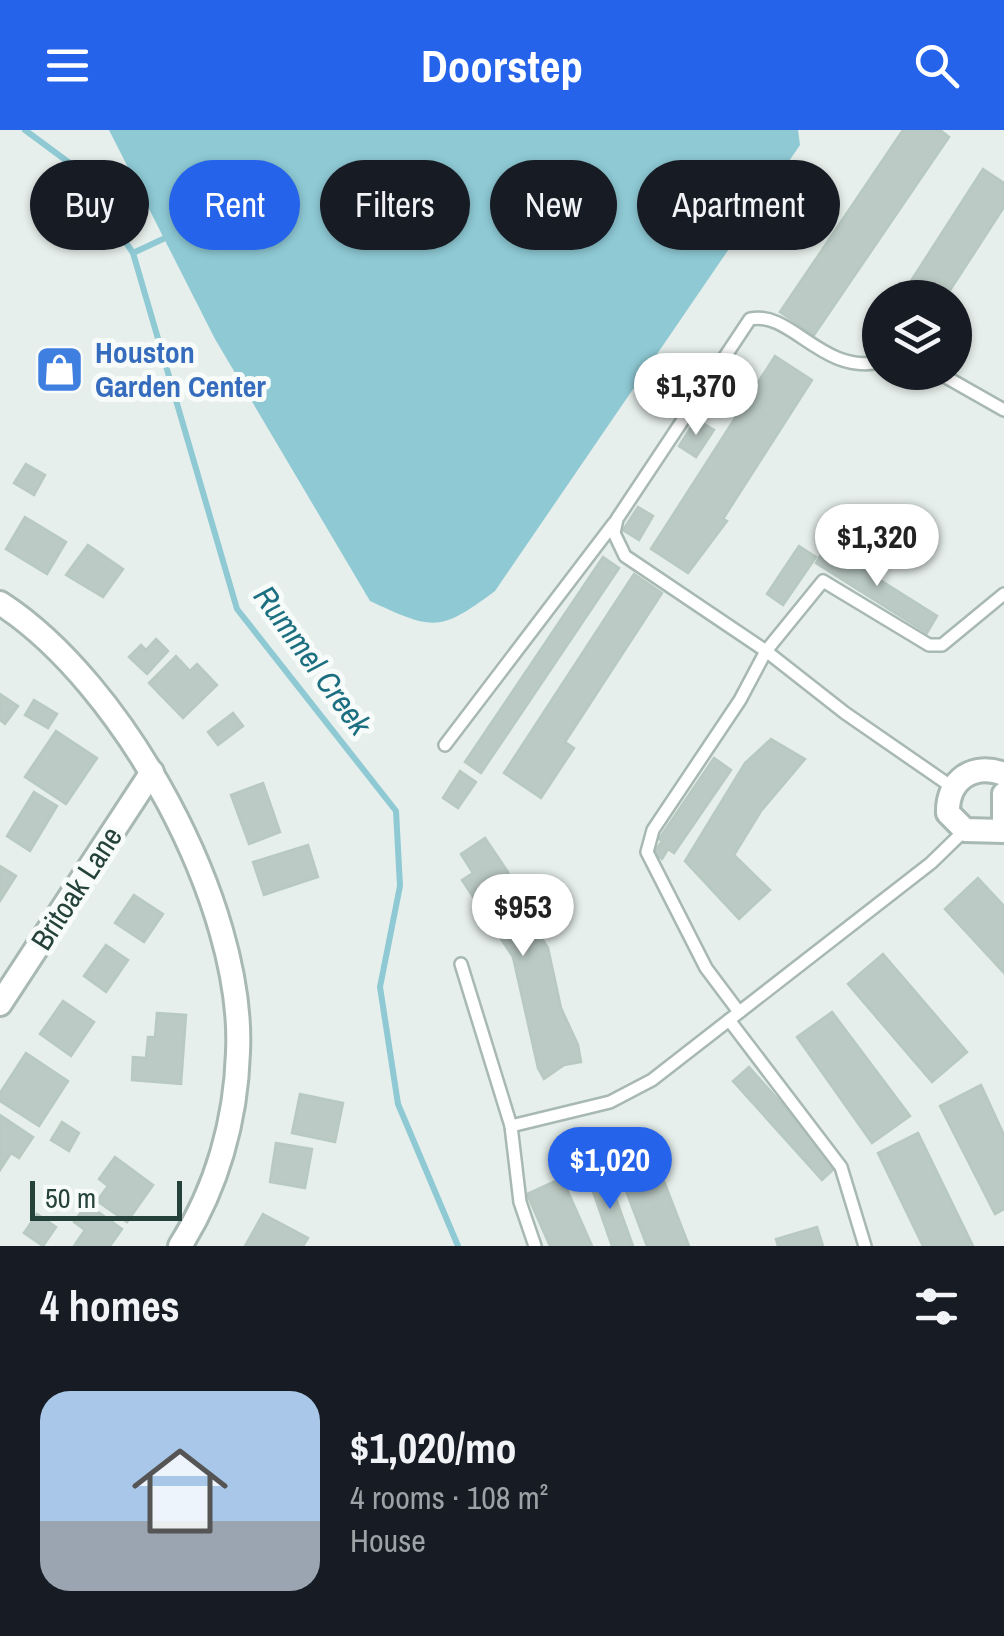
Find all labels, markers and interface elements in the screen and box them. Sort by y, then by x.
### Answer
text: Doorstep [421,35,583,96]
icon: menu [40,38,95,93]
icon: search [909,38,964,93]
chip: Buy [30,160,149,250]
chip: Rent [169,160,300,250]
chip: Filters [320,160,470,250]
chip: New [490,160,617,250]
chip: Apartment [637,160,840,250]
map controls [862,280,972,390]
button: layers [862,280,972,390]
place label: Houston Garden Center [95,332,266,406]
shop icon: Houston Garden Center [34,343,86,395]
pin: $1,370 [615,353,777,438]
text: $1,370 [656,364,736,407]
pin: $1,320 [796,504,958,589]
text: $1,320 [837,515,917,558]
water label: Rummel Creek [244,577,382,744]
street label: Britoak Lane [21,819,131,957]
pin: $953 [464,874,582,959]
text: $953 [494,885,552,928]
pin: $1,020 [529,1127,691,1212]
text: $1,020 [570,1138,650,1181]
scale bar [30,1176,182,1220]
text: 50 m [45,1179,96,1217]
text: 4 homes [40,1278,180,1334]
icon: filters [909,1279,964,1334]
text: $1,020/mo [350,1420,517,1476]
icon: home [120,1431,240,1551]
text: 4 rooms · 108 m² [350,1476,548,1519]
text: House [350,1519,426,1562]

